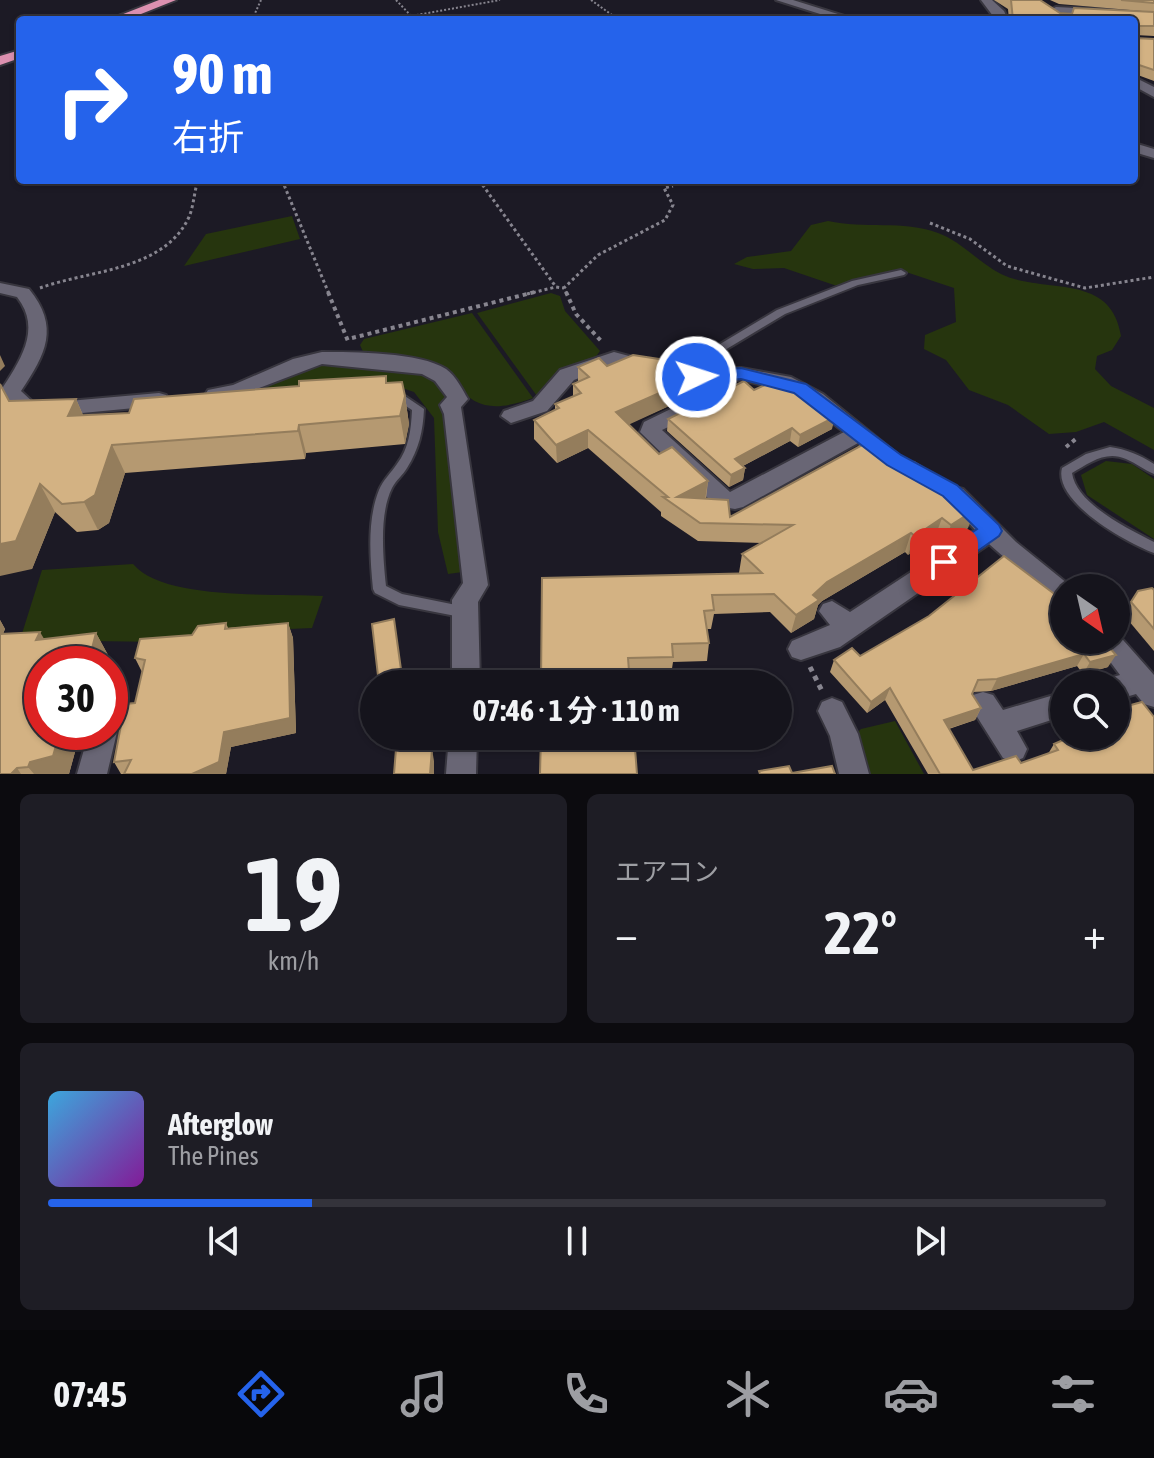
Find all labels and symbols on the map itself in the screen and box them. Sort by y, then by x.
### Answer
position arrow [654,335,738,419]
pin [910,528,978,596]
north arrow [1050,574,1130,654]
speed limit sign: 30 [24,646,128,750]

